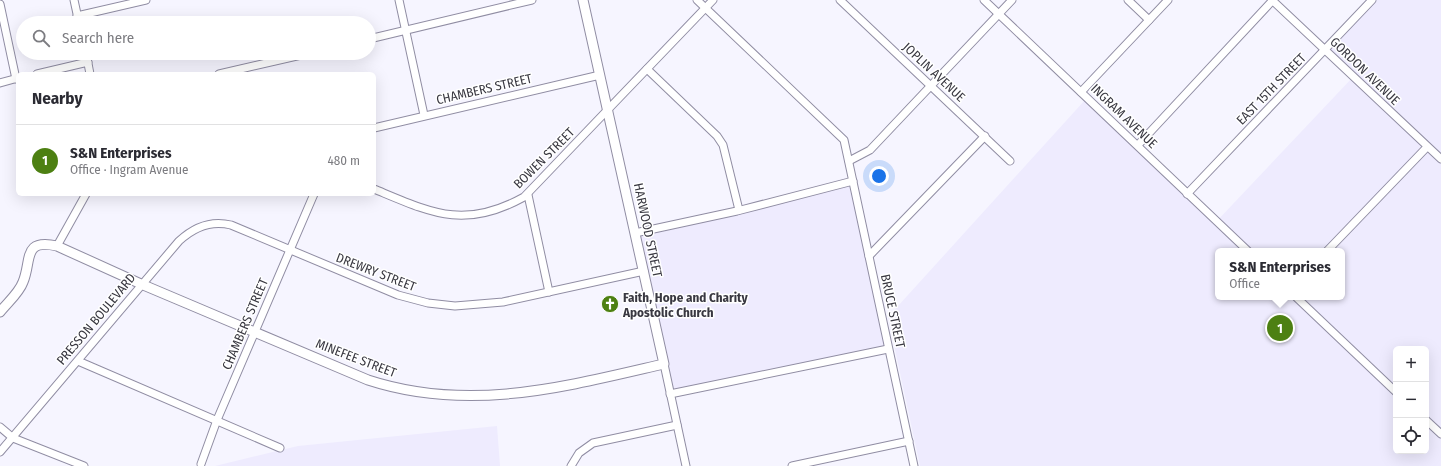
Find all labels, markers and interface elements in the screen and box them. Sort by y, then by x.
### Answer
search box [16,16,376,60]
icon: search [30,27,52,49]
text: Search here [62,29,134,47]
street label: GORDON AVENUE [1327,34,1403,108]
street label: JOPLIN AVENUE [900,39,968,105]
street label: EAST 15TH STREET [1233,50,1309,128]
street label: CHAMBERS STREET [435,71,533,107]
street label: INGRAM AVENUE [1088,81,1160,151]
text: Nearby [32,88,83,109]
street label: BOWEN STREET [511,125,577,191]
text: S&N Enterprises [70,144,171,162]
text: 1 [42,153,48,168]
text: 480 m [327,153,360,168]
text: Office · Ingram Avenue [70,162,189,177]
your location [869,166,889,186]
street label: HARWOOD STREET [631,182,665,278]
popup [1215,248,1345,300]
street label: DREWRY STREET [334,250,418,294]
text: S&N Enterprises [1229,258,1331,276]
street label: PRESSON BOULEVARD [53,270,139,368]
street label: BRUCE STREET [878,273,908,349]
street label: CHAMBERS STREET [219,276,271,372]
text: Office [1229,276,1260,291]
place label: Faith, Hope and Charity Apostolic Church [622,290,749,320]
church icon: Faith, Hope and Charity Apostolic Church [600,294,620,314]
pin: 1 [1267,313,1293,343]
street label: MINEFEE STREET [314,336,398,380]
map controls [1393,346,1429,454]
button: + [1393,346,1429,382]
button: − [1393,382,1429,418]
button: locate [1393,418,1429,454]

